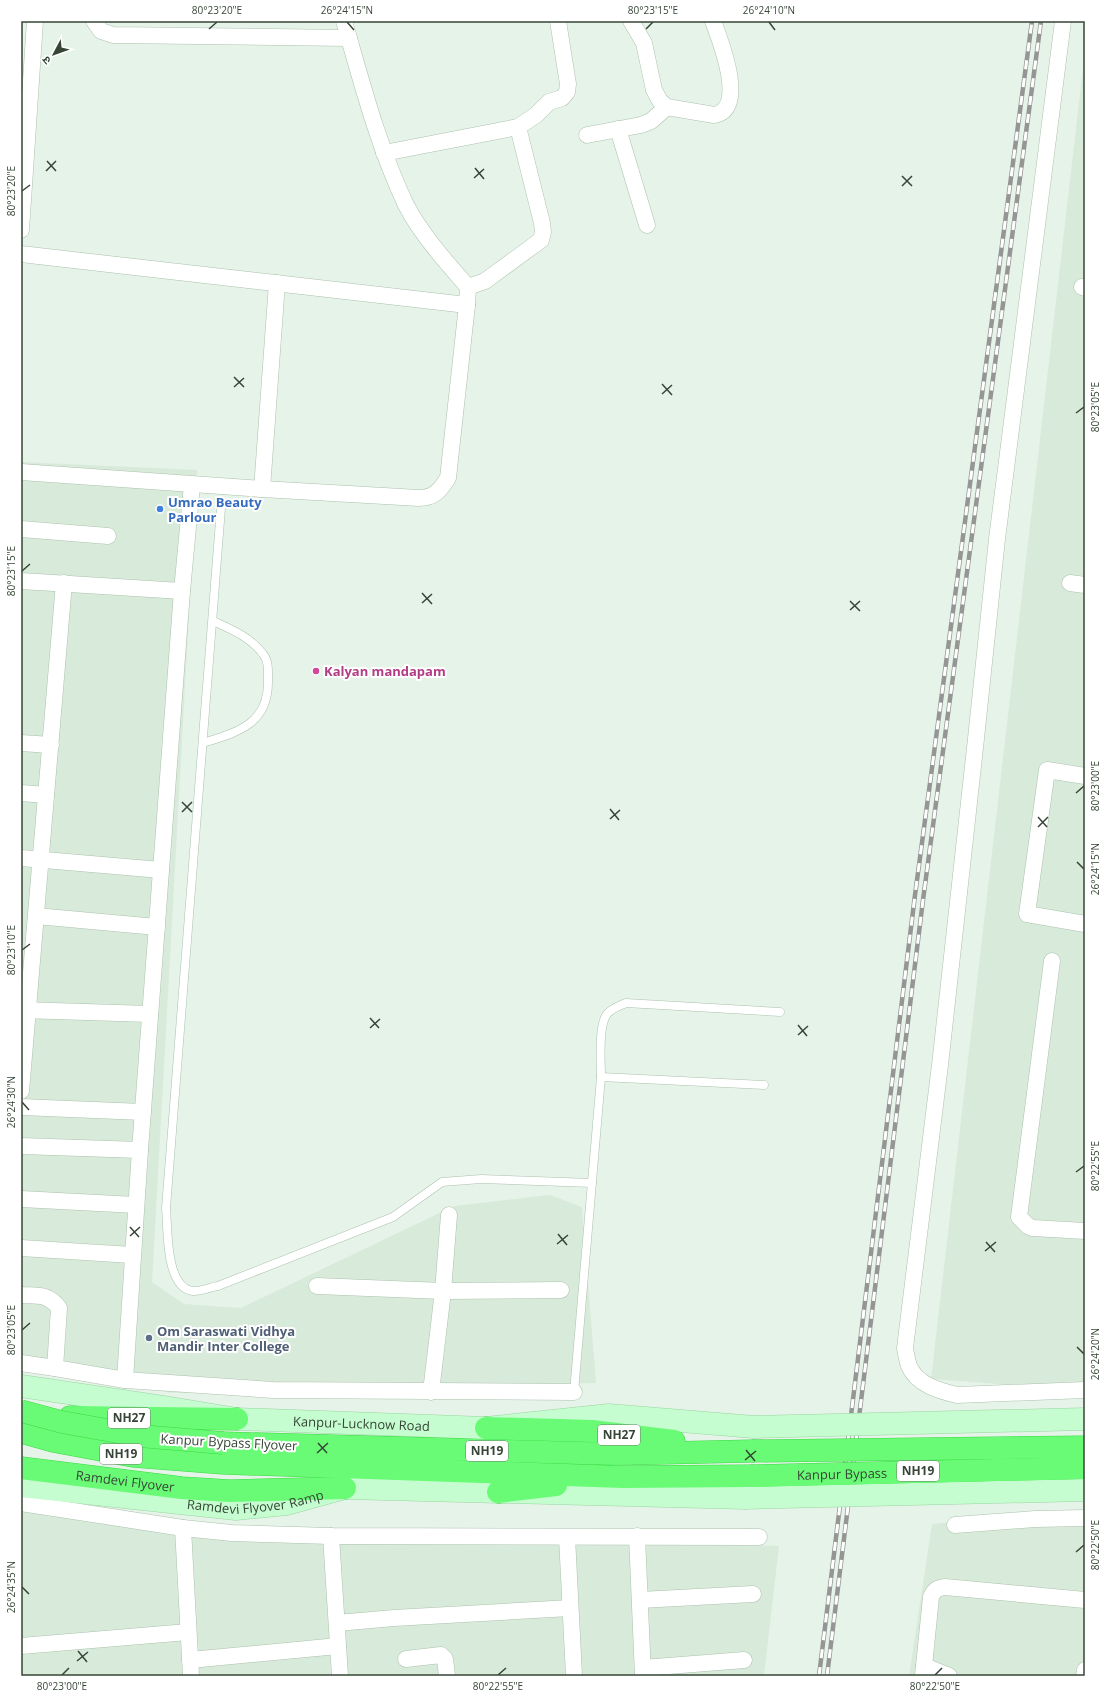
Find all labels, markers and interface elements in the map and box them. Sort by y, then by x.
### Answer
text: 80°23'20"E [192,3,242,17]
text: 26°24'15"N [321,3,373,17]
text: 80°23'15"E [628,3,678,17]
text: 26°24'10"N [743,3,795,17]
north arrow [34,34,74,74]
text: उ [38,53,54,68]
text: 80°23'20"E [4,166,18,216]
text: 80°23'05"E [1088,382,1102,432]
place label: Umrao Beauty Parlour [168,493,262,526]
marker: Umrao Beauty Parlour [155,504,165,514]
text: 80°23'15"E [4,546,18,596]
place label: Kalyan mandapam [324,662,446,680]
marker: Kalyan mandapam [311,666,321,676]
text: 80°23'00"E [1088,761,1102,811]
text: 26°24'15"N [1088,843,1102,895]
text: 80°23'10"E [4,925,18,975]
text: 26°24'30"N [4,1076,18,1128]
text: 80°22'55"E [1088,1141,1102,1191]
text: 80°23'05"E [4,1305,18,1355]
place label: Om Saraswati Vidhya Mandir Inter College [157,1322,295,1355]
text: 26°24'20"N [1088,1328,1102,1380]
marker: Om Saraswati Vidhya Mandir Inter College [144,1333,154,1343]
road number: NH27 [108,1408,150,1428]
street label: Kanpur-Lucknow Road [293,1412,430,1435]
road number: NH27 [598,1425,640,1445]
street label: Kanpur Bypass Flyover [160,1429,299,1455]
road number: NH19 [466,1441,508,1461]
road number: NH19 [100,1444,142,1464]
road number: NH19 [897,1461,939,1481]
street label: Kanpur Bypass [797,1464,887,1484]
street label: Ramdevi Flyover [75,1466,176,1496]
street label: Ramdevi Flyover Ramp [186,1485,326,1518]
text: 80°22'50"E [1088,1520,1102,1570]
text: 26°24'35"N [4,1561,18,1613]
text: 80°23'00"E [37,1679,87,1693]
text: 80°22'55"E [473,1679,523,1693]
text: 80°22'50"E [910,1679,960,1693]

